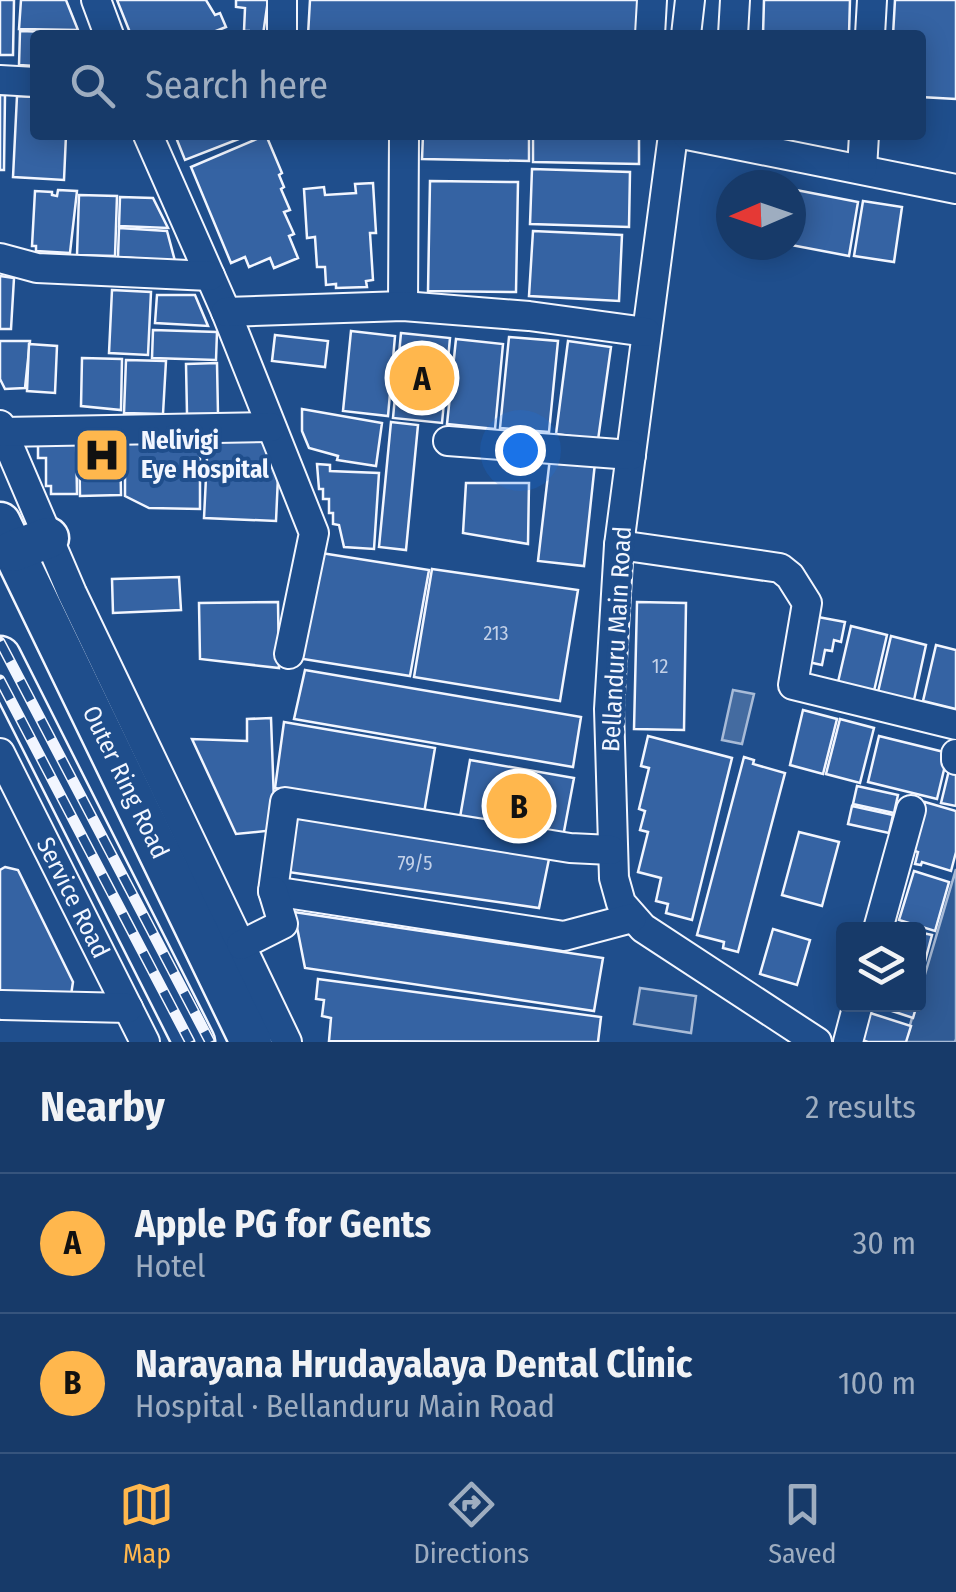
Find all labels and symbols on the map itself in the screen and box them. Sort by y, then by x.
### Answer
north arrow [716,170,806,260]
pin: A [390,340,454,416]
hospital icon: Nelivigi Eye Hospital [72,425,132,485]
your location [495,425,546,476]
place label: Nelivigi Eye Hospital [141,426,269,485]
street label: Bellanduru Main Road [596,525,638,753]
house number: 213 [483,621,509,645]
house number: 12 [652,654,668,678]
street label: Outer Ring Road [76,701,175,864]
pin: B [486,768,552,844]
street label: Service Road [30,832,115,963]
house number: 79/5 [398,851,432,875]

